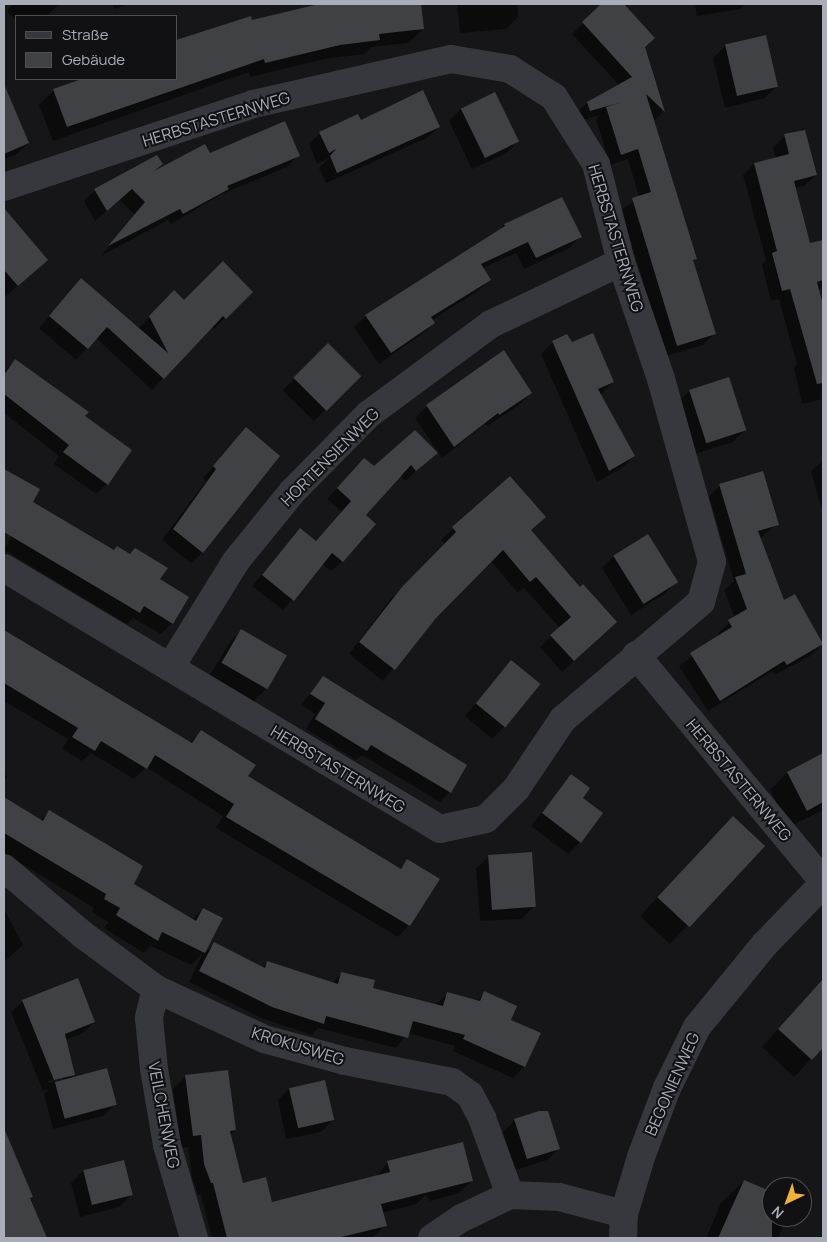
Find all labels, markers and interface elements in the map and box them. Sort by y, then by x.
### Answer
legend [15,15,178,80]
text: Straße [62,24,108,45]
text: Gebäude [62,49,125,70]
street label: HERBSTASTERNWEG [140,87,292,151]
street label: HERBSTASTERNWEG [584,162,648,314]
street label: HORTENSIENWEG [277,404,383,510]
street label: HERBSTASTERNWEG [682,715,796,845]
street label: HERBSTASTERNWEG [267,721,409,817]
street label: KROKUSWEG [249,1023,347,1069]
street label: BEGONIENWEG [641,1029,703,1139]
street label: VEILCHENWEG [144,1060,184,1170]
north arrow [762,1177,812,1227]
text: N [767,1202,787,1223]

